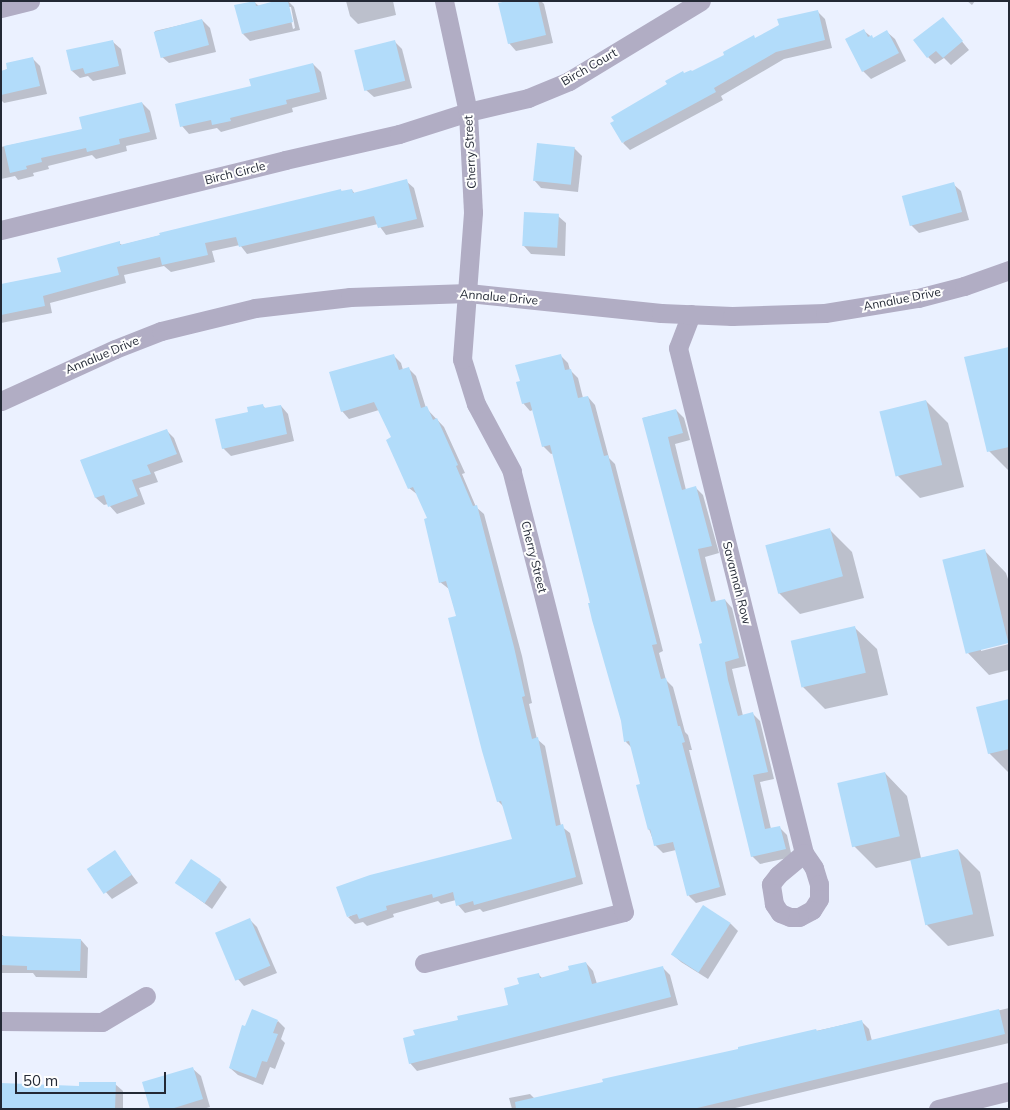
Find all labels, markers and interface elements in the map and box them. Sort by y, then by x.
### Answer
street label: Birch Court [559,45,619,89]
street label: Cherry Street [461,115,479,189]
street label: Birch Circle [203,159,267,187]
street label: Annalue Drive [862,284,942,314]
street label: Annalue Drive [459,286,539,308]
street label: Annalue Drive [63,333,141,377]
street label: Cherry Street [518,520,550,594]
street label: Savannah Row [720,540,754,626]
scale bar [18,1062,169,1094]
text: 50 m [23,1071,58,1090]

